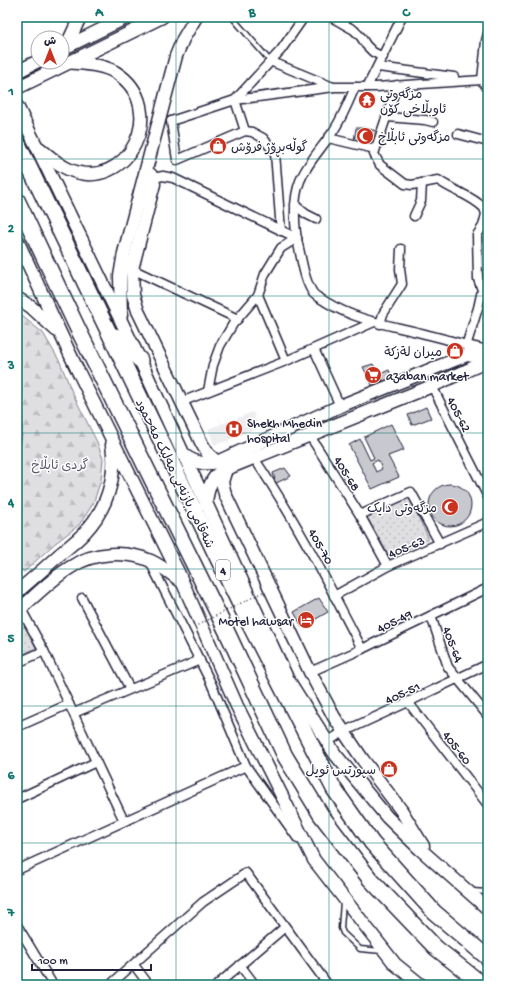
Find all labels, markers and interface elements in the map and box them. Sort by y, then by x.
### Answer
text: A [94,6,104,21]
text: B [248,6,257,21]
text: C [401,6,411,21]
north arrow [30,30,70,70]
text: ش [44,36,56,48]
text: 1 [7,85,14,100]
place label: مزگەوتی ئاوبڵاخی کۆن [380,86,447,118]
temple icon: مزگەوتی ئاوبڵاخی کۆن [357,90,377,110]
mosque icon: مزگەوتی ئابڵاخ [355,126,375,146]
place label: مزگەوتی ئابڵاخ [378,127,450,146]
shop icon: گوڵەبڕۆژ فرۆش [208,136,228,156]
place label: گوڵەبڕۆژ فرۆش [231,137,308,157]
text: 2 [8,222,15,237]
shop icon: ميران لةزكة [445,341,465,361]
place label: ميران لةزكة [384,346,442,361]
text: 3 [7,359,15,374]
supermarket icon: azaban market [363,365,383,385]
place label: azaban market [386,370,470,385]
street label: 405-62 [443,395,473,436]
street label: شەقامی بازنەیی مەلیک مەحمود [131,397,216,551]
place label: Shekh Mhedin hospital [247,417,323,447]
hospital icon: Shekh Mhedin hospital [224,419,244,439]
street label: 405-68 [329,454,362,494]
park label: گردی ئابڵاخ [31,455,89,474]
text: 4 [7,496,15,511]
mosque icon: مزگەوتی دایک [440,497,460,517]
place label: مزگەوتی دایک [367,500,437,517]
street label: 405-70 [304,527,336,568]
street label: 405-63 [387,534,428,563]
road number: 4 [216,560,230,580]
street label: 405-49 [375,607,415,637]
hotel icon: Motel hawsar [296,610,316,630]
place label: Motel hawsar [218,615,294,630]
street label: 405-64 [438,625,465,665]
text: 5 [8,632,15,647]
street label: 405-51 [383,680,423,709]
street label: 405-60 [438,729,474,769]
shop icon: سپورتس ئويل [379,759,399,779]
place label: سپورتس ئويل [306,764,376,779]
text: 6 [8,769,15,784]
text: 7 [7,906,16,921]
scale bar [32,946,151,972]
text: 100 m [37,955,68,969]

